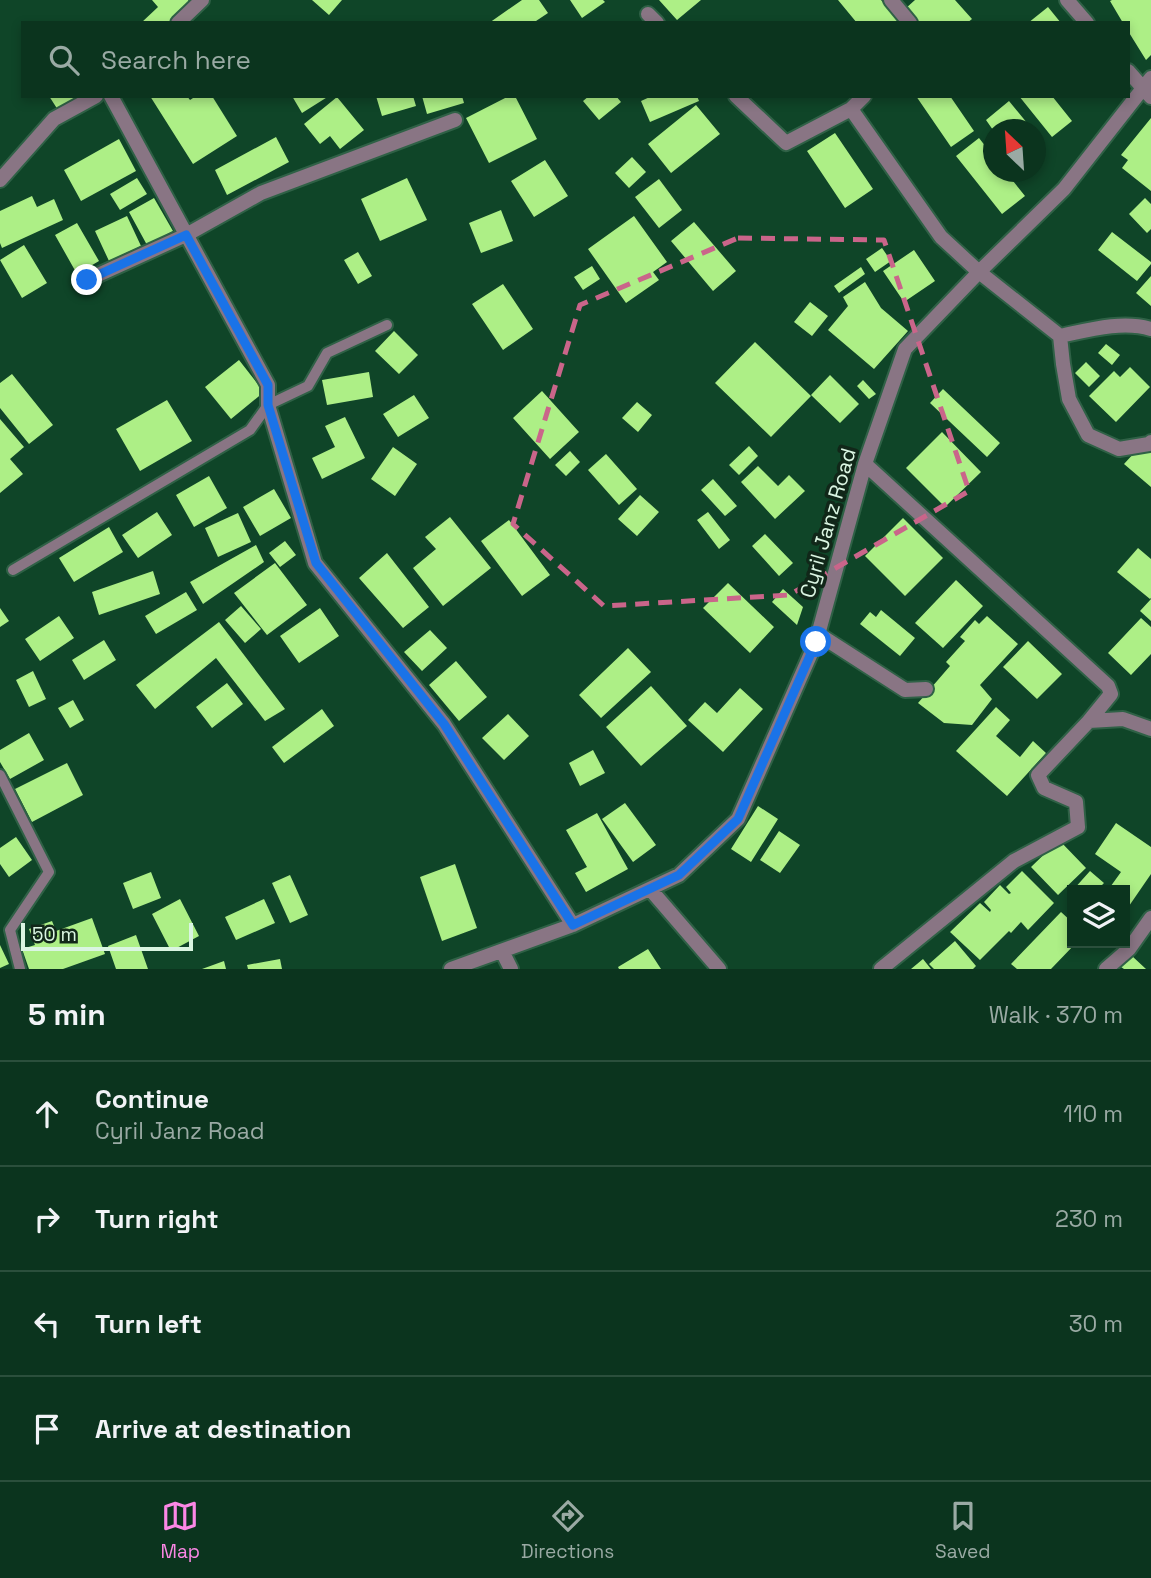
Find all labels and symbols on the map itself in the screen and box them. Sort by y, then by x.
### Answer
north arrow [983,119,1046,182]
route end [71,264,102,295]
street label: Cyril Janz Road [793,445,862,601]
route start [800,626,831,657]
scale bar [21,920,192,952]

